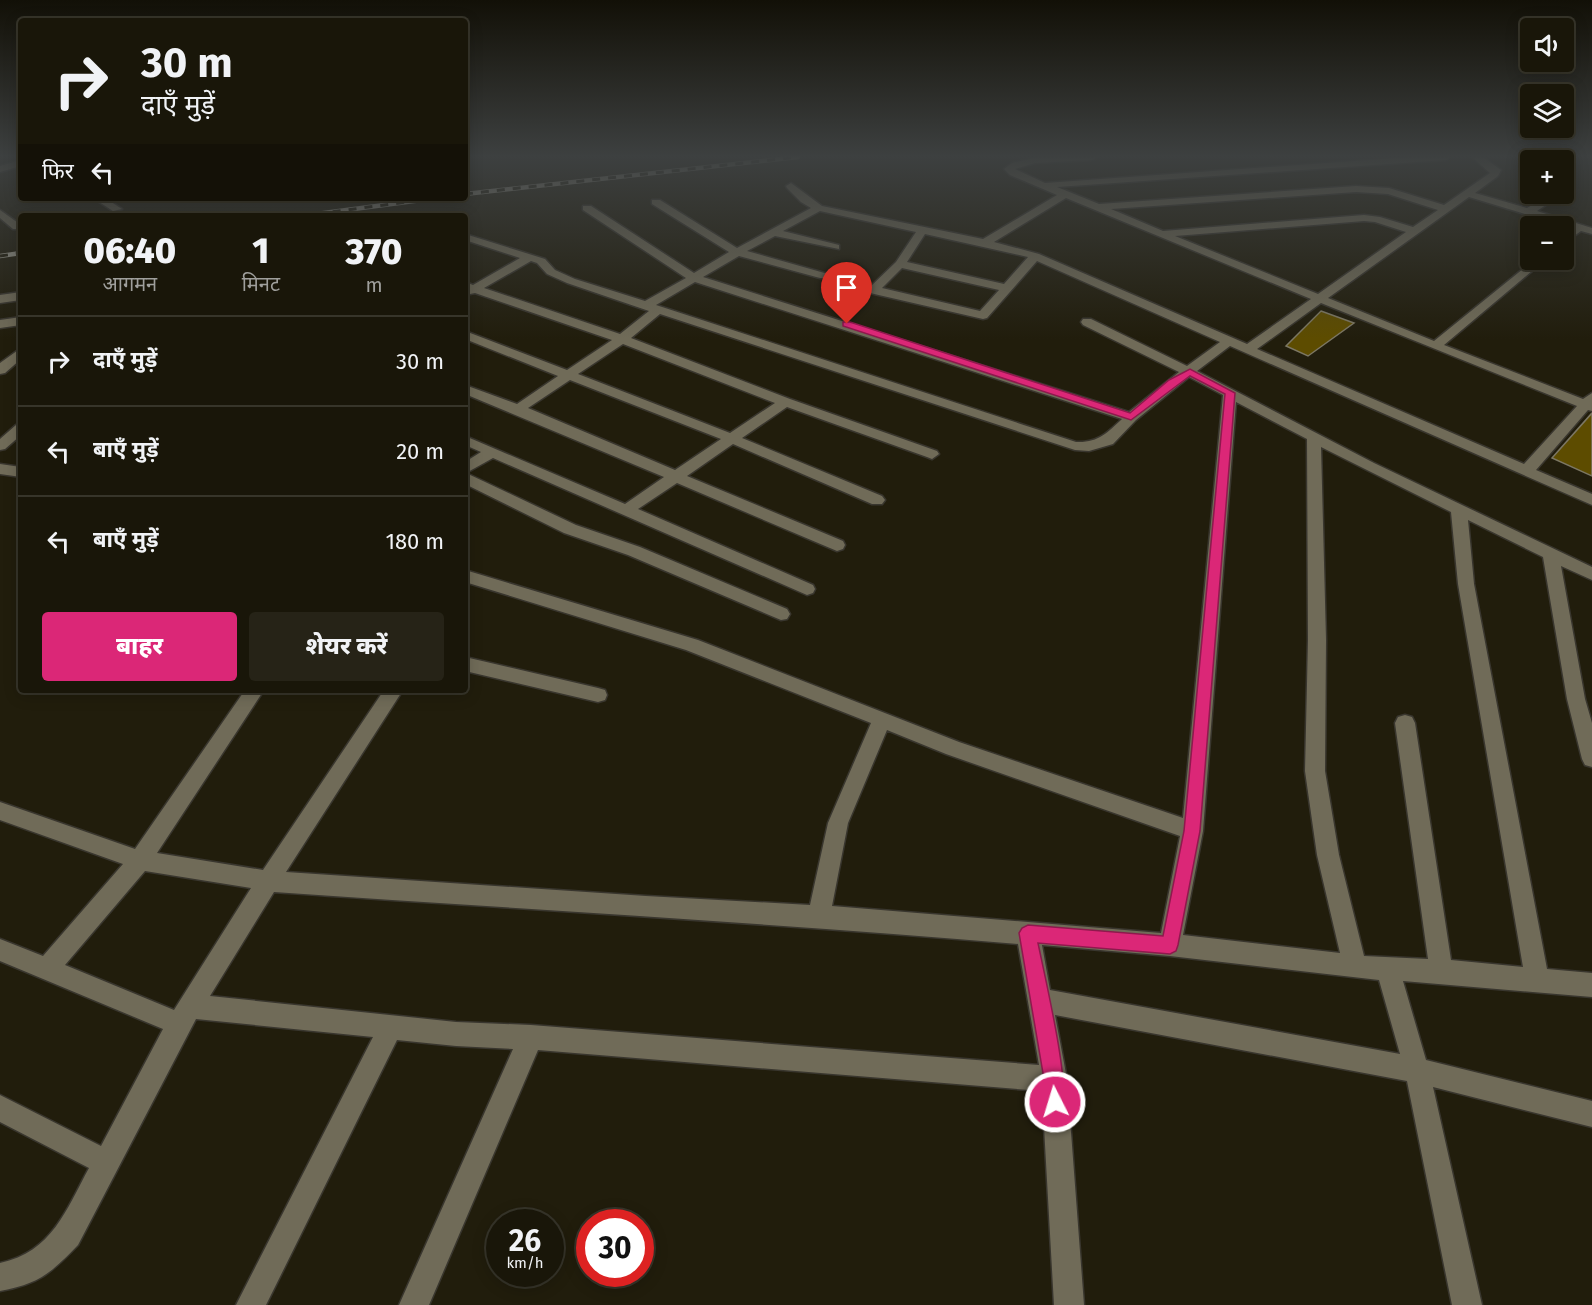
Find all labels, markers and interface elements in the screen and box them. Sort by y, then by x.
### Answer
map controls [1520,18,1574,270]
button: sound [1520,18,1574,72]
text: 30 m [141,38,233,88]
icon: right [42,42,120,120]
button: layers [1520,84,1574,138]
text: दाएँ मुड़ें [141,89,215,121]
button: + [1520,150,1574,204]
icon: left [86,156,119,189]
text: फिर [42,158,74,185]
button: − [1520,216,1574,270]
text: 06:40 [84,229,176,273]
text: 1 [252,229,269,273]
text: 370 [346,230,402,274]
pin [821,262,872,324]
icon: arrive [830,271,863,304]
text: आगमन [102,272,157,296]
text: मिनट [242,272,280,296]
text: m [365,273,383,297]
icon: right [42,345,75,378]
text: दाएँ मुड़ें [93,346,157,373]
text: 30 m [396,348,444,375]
icon: left [42,435,75,468]
text: बाएँ मुड़ें [93,436,159,463]
text: 20 m [396,438,444,465]
icon: left [42,525,75,558]
text: बाएँ मुड़ें [93,526,159,553]
text: 180 m [385,528,444,555]
button: बाहर [42,612,237,681]
button: शेयर करें [249,612,444,681]
position arrow [1023,1070,1087,1134]
speed limit sign: 30 [576,1209,654,1287]
text: 26 [509,1223,541,1259]
text: km/h [506,1254,544,1272]

